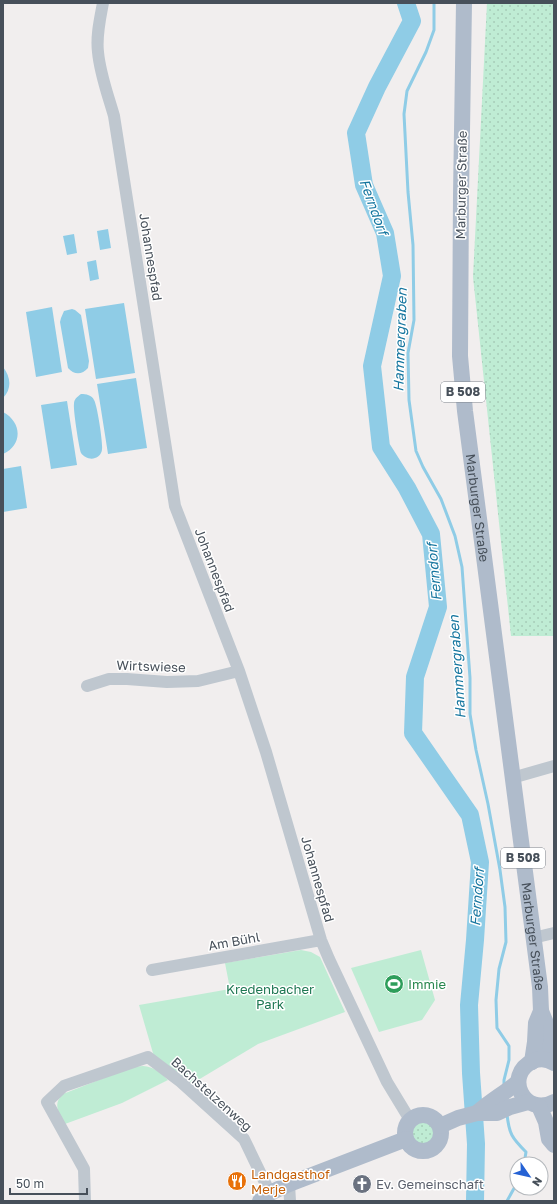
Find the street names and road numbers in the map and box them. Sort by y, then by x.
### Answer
street label: Marburger Straße [452,130,470,240]
street label: Johannespfad [136,212,166,302]
road number: B 508 [441,382,485,402]
street label: Marburger Straße [463,453,493,563]
street label: Johannespfad [192,526,238,614]
street label: Wirtswiese [116,657,186,675]
street label: Johannespfad [298,834,338,924]
road number: B 508 [501,848,545,868]
street label: Marburger Straße [518,881,548,991]
street label: Am Bühl [207,929,261,953]
street label: Bachstelzenweg [168,1054,256,1134]

